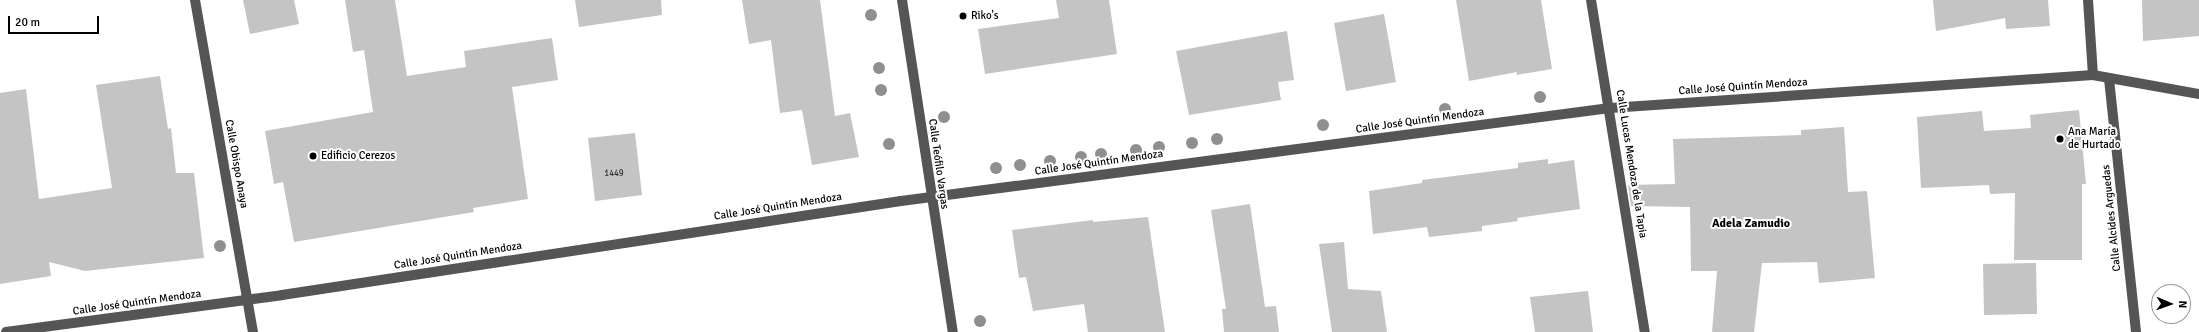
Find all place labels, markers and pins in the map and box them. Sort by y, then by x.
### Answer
place label: Riko's [971,9,999,23]
marker: Riko's [958,11,968,21]
place label: Ana María de Hurtado [2068,126,2120,152]
marker: Ana María de Hurtado [2055,134,2065,144]
place label: Edificio Cerezos [321,149,395,163]
marker: Edificio Cerezos [308,151,318,161]

